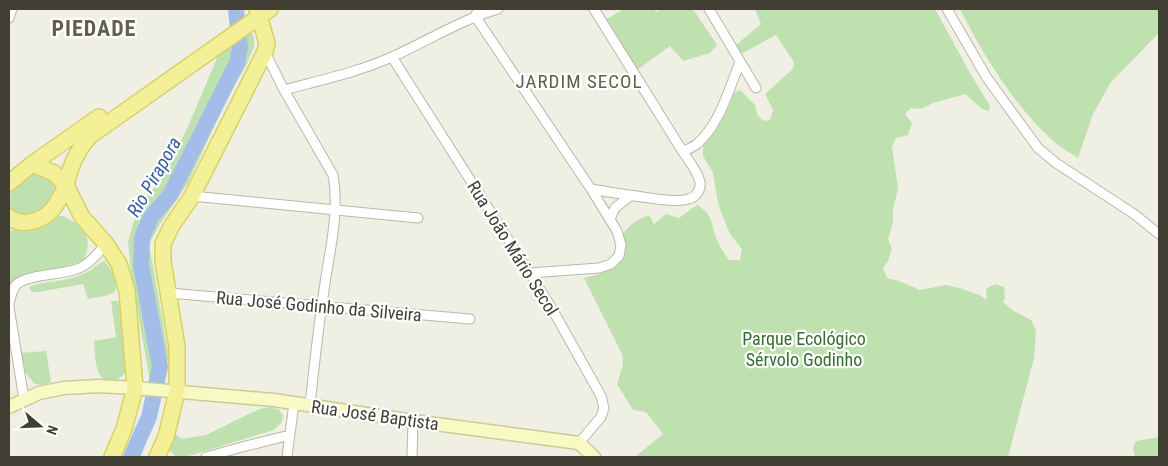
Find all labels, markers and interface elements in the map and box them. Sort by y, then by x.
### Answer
district label: PIEDADE [52,16,136,41]
district label: JARDIM SECOL [516,70,642,93]
water label: Rio Pirapora [122,133,186,221]
street label: Rua João Mário Secol [463,177,563,319]
street label: Rua José Godinho da Silveira [215,287,423,325]
park label: Parque Ecológico Sérvolo Godinho [742,328,866,370]
street label: Rua José Baptista [310,396,440,434]
north arrow [15,401,65,451]
text: N [43,424,61,437]

